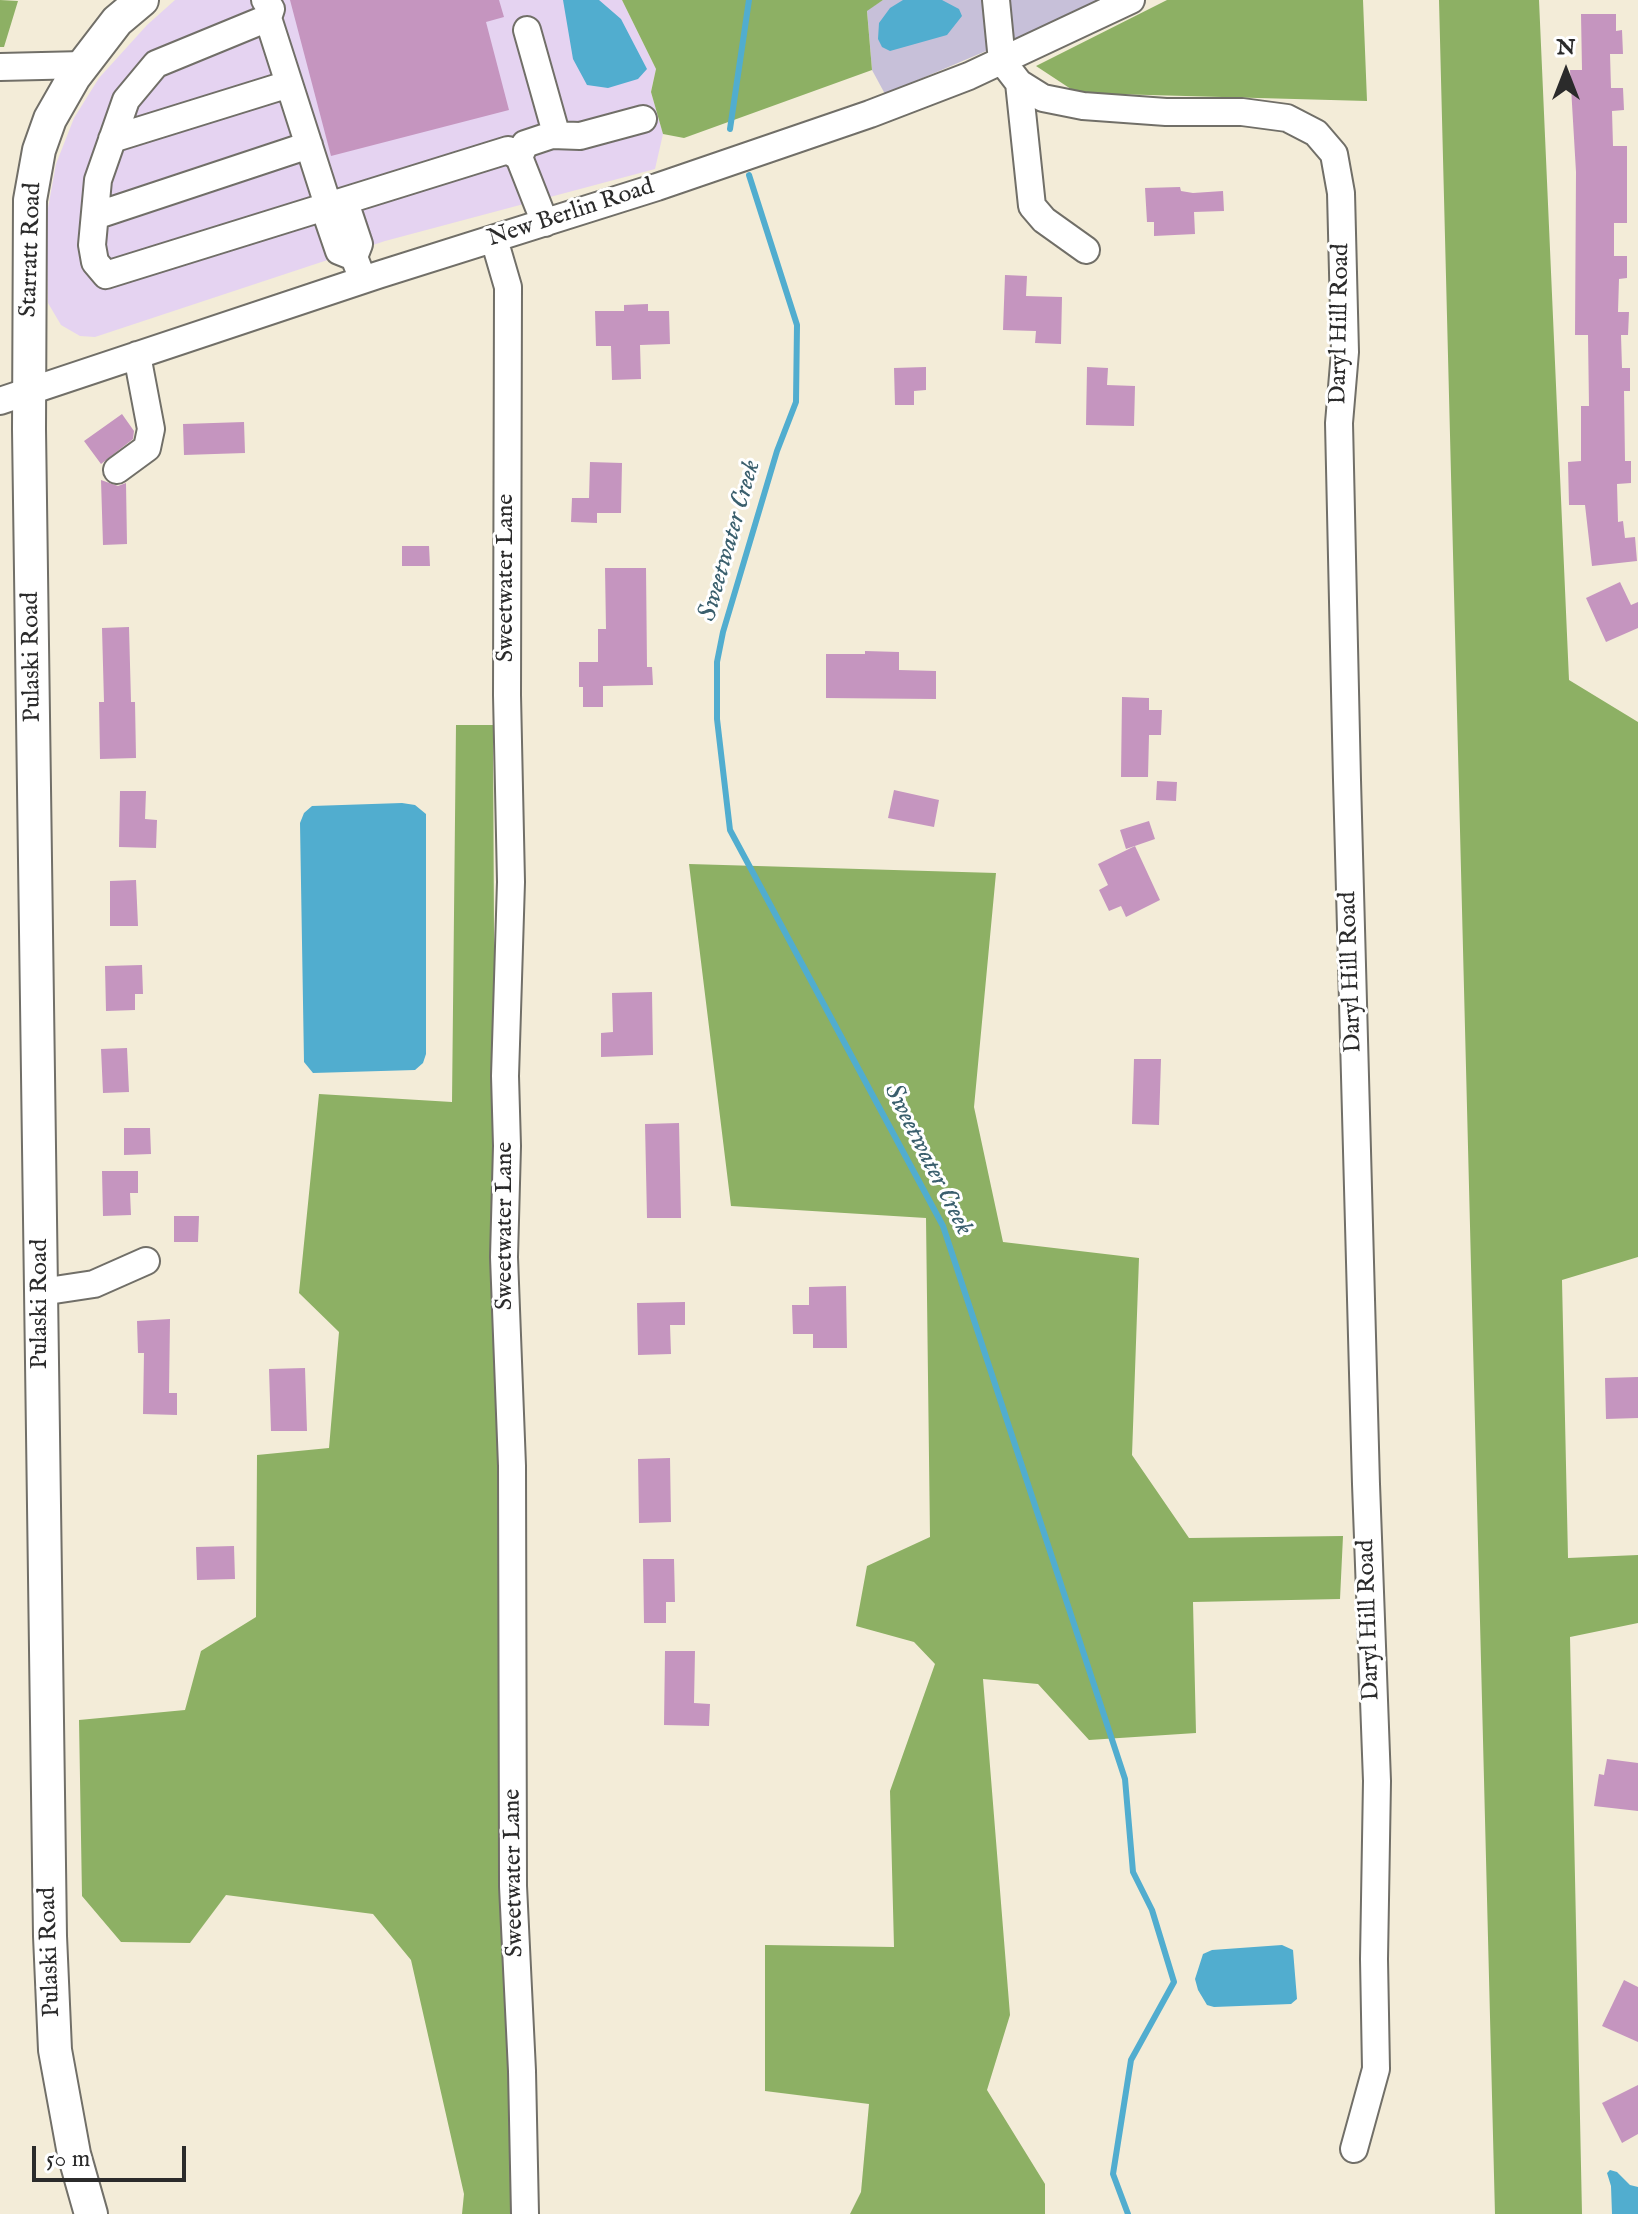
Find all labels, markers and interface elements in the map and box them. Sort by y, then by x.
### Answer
north arrow [1526,32,1606,112]
text: N [1556,34,1576,62]
street label: New Berlin Road [484,174,658,254]
street label: Starratt Road [15,182,49,318]
street label: Daryl Hill Road [1325,243,1357,405]
water label: Sweetwater Creek [693,457,769,625]
street label: Sweetwater Lane [493,494,521,662]
street label: Pulaski Road [17,592,49,722]
street label: Daryl Hill Road [1335,891,1369,1053]
water label: Sweetwater Creek [875,1079,979,1241]
street label: Sweetwater Lane [492,1142,520,1310]
street label: Pulaski Road [27,1239,55,1369]
street label: Daryl Hill Road [1353,1539,1387,1701]
street label: Sweetwater Lane [499,1788,531,1958]
street label: Pulaski Road [34,1886,68,2018]
scale bar [36,2130,190,2180]
text: 50 m [46,2144,90,2175]

